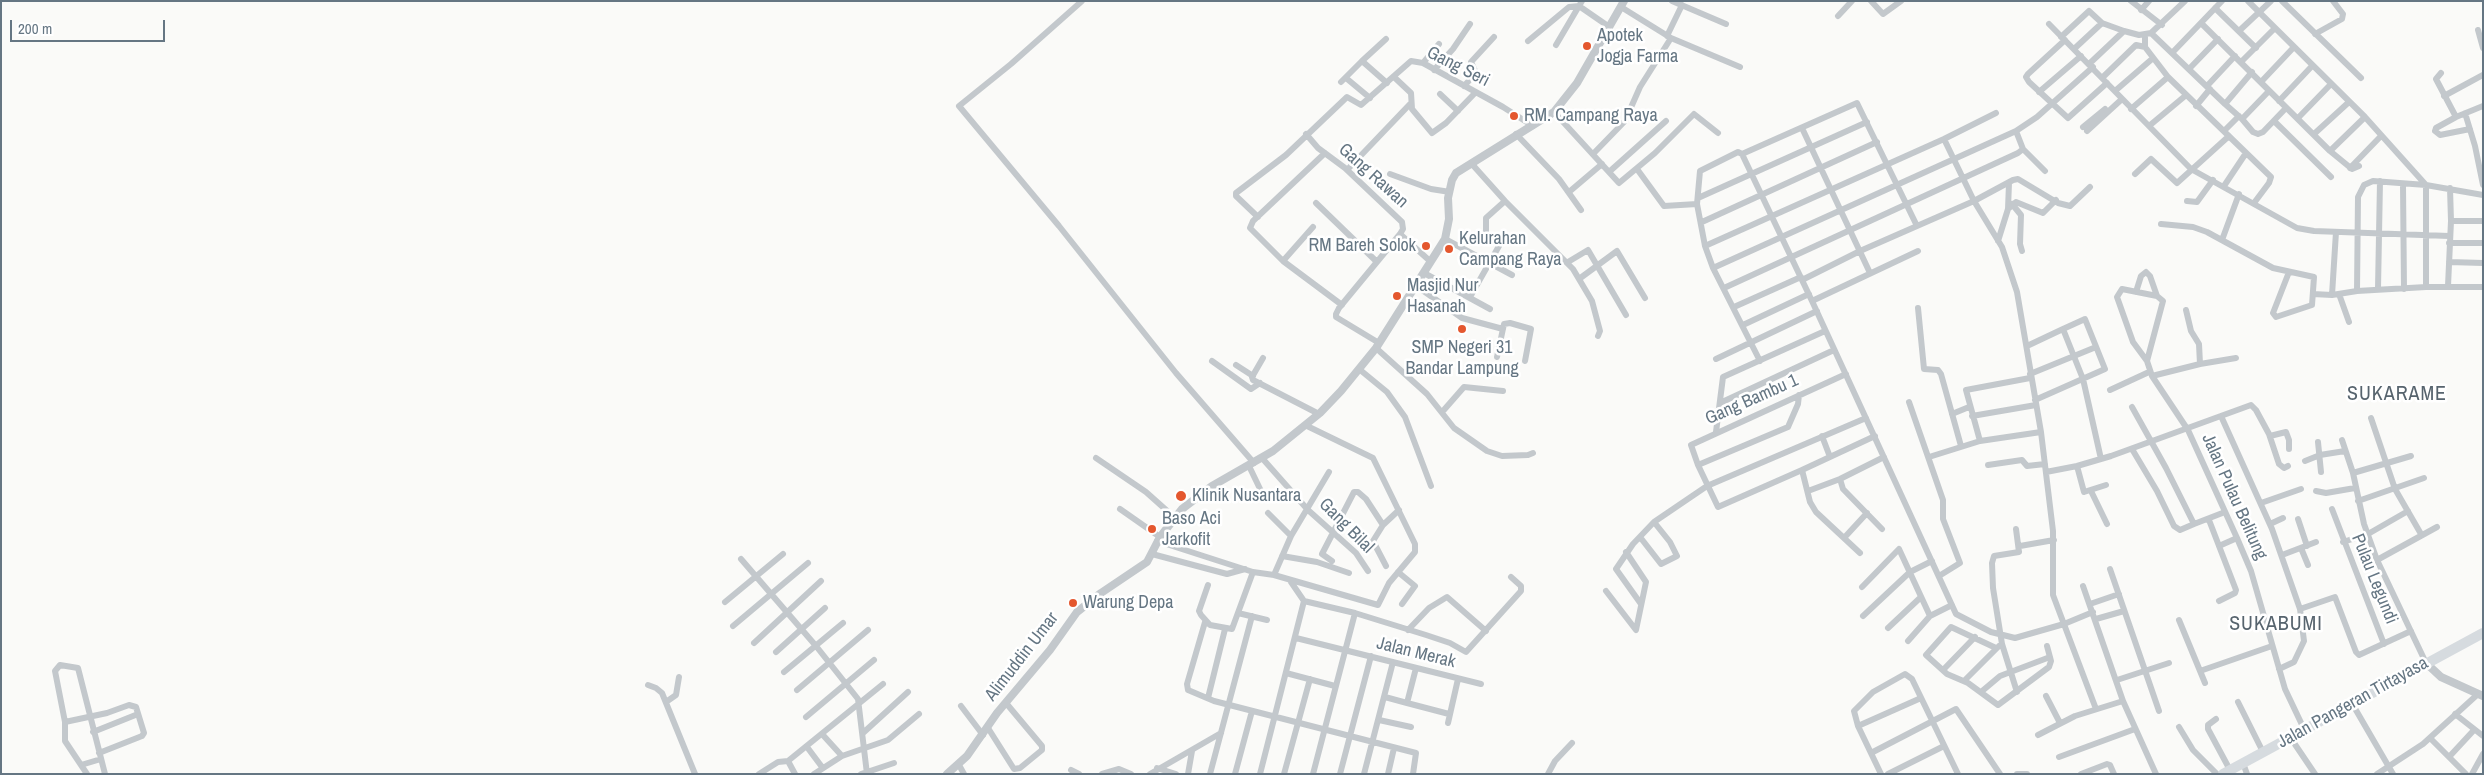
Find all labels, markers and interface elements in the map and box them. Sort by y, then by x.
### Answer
scale bar [12,10,168,42]
text: 200 m [18,18,52,39]
place label: Apotek Jogja Farma [1597,25,1678,68]
marker: Apotek Jogja Farma [1581,40,1593,52]
street label: Gang Seri [1423,42,1493,92]
place label: RM. Campang Raya [1524,105,1658,127]
marker: RM. Campang Raya [1508,110,1520,122]
street label: Gang Rawan [1334,139,1412,213]
place label: Kelurahan Campang Raya [1459,228,1562,270]
place label: RM Bareh Solok [1309,235,1416,257]
marker: RM Bareh Solok [1420,240,1432,252]
marker: Kelurahan Campang Raya [1443,243,1455,255]
place label: Masjid Nur Hasanah [1407,275,1478,318]
marker: Masjid Nur Hasanah [1391,290,1403,302]
marker: SMP Negeri 31 Bandar Lampung [1456,323,1468,335]
place label: SMP Negeri 31 Bandar Lampung [1405,337,1519,379]
street label: Gang Bambu 1 [1702,370,1802,430]
district label: SUKARAME [2346,383,2448,407]
street label: Jalan Pulau Belitung [2197,431,2271,563]
place label: Klinik Nusantara [1192,485,1301,507]
marker: Klinik Nusantara [1174,489,1188,503]
street label: Gang Bilal [1314,494,1378,558]
place label: Baso Aci Jarkofit [1162,508,1221,550]
marker: Baso Aci Jarkofit [1146,523,1158,535]
street label: Pulau Legundi [2346,531,2402,627]
place label: Warung Depa [1083,592,1174,614]
marker: Warung Depa [1067,597,1079,609]
street label: Alimuddin Umar [981,608,1063,706]
district label: SUKABUMI [2228,613,2324,637]
street label: Jalan Merak [1374,633,1458,673]
street label: Jalan Pangeran Tirtayasa [2274,653,2432,753]

